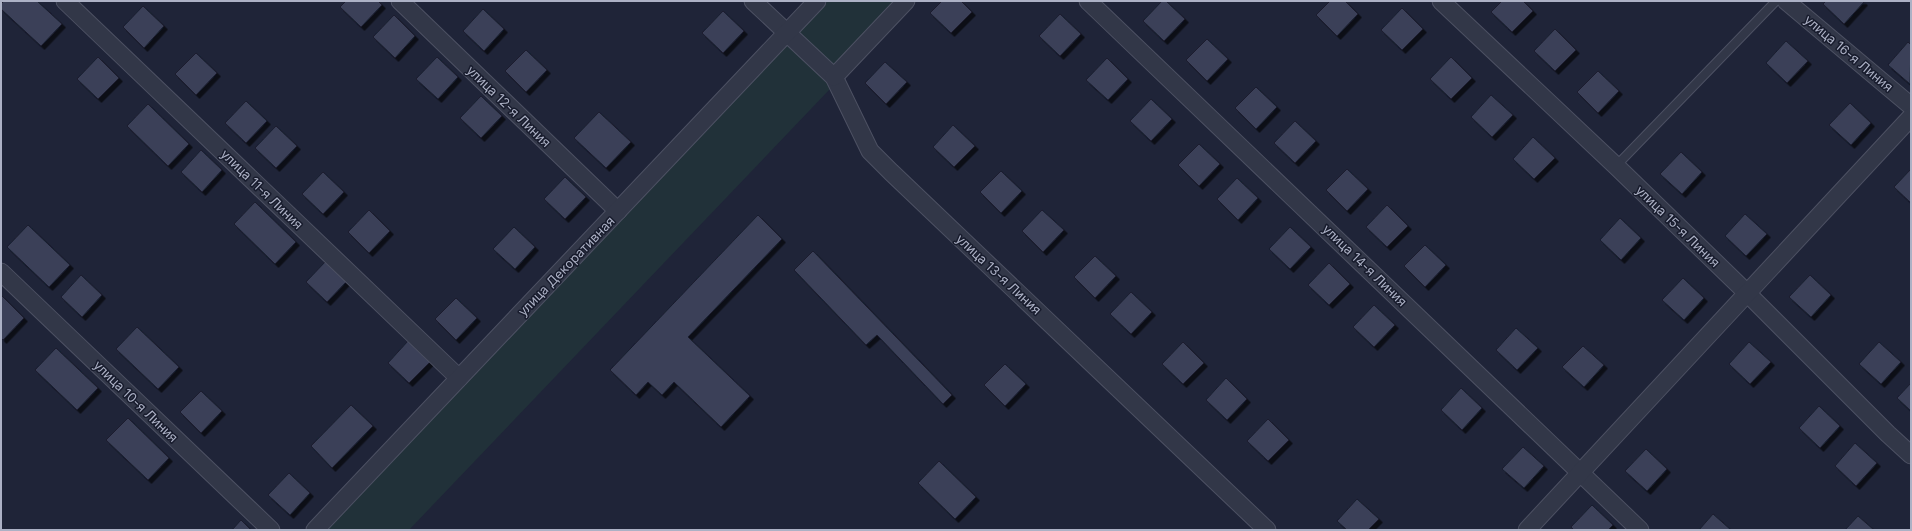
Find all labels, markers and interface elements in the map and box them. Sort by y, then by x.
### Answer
street label: улица 16-я Линия [1801,11,1897,95]
street label: улица 12-я Линия [464,62,554,150]
street label: улица 11-я Линия [218,146,306,232]
street label: улица 15-я Линия [1633,182,1723,270]
street label: улица Декоративная [514,213,618,319]
street label: улица 14-я Линия [1319,221,1411,309]
street label: улица 13-я Линия [953,230,1045,318]
street label: улица 10-я Линия [91,357,181,445]

